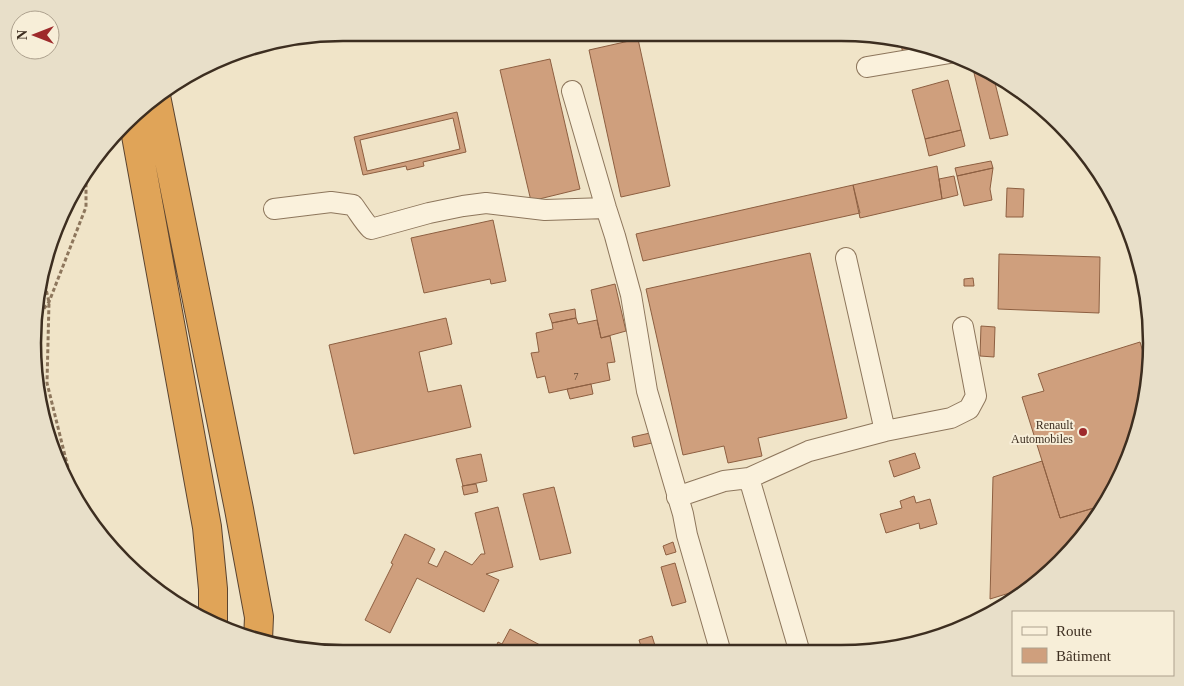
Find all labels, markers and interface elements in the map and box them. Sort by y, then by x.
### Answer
north arrow [10,10,60,60]
text: N [15,30,30,40]
house number: 7 [574,371,579,382]
place label: Renault Automobiles [1011,418,1074,446]
marker: Renault Automobiles [1077,426,1089,438]
legend [1012,611,1174,676]
text: Route [1056,623,1092,639]
text: Bâtiment [1056,648,1112,664]

